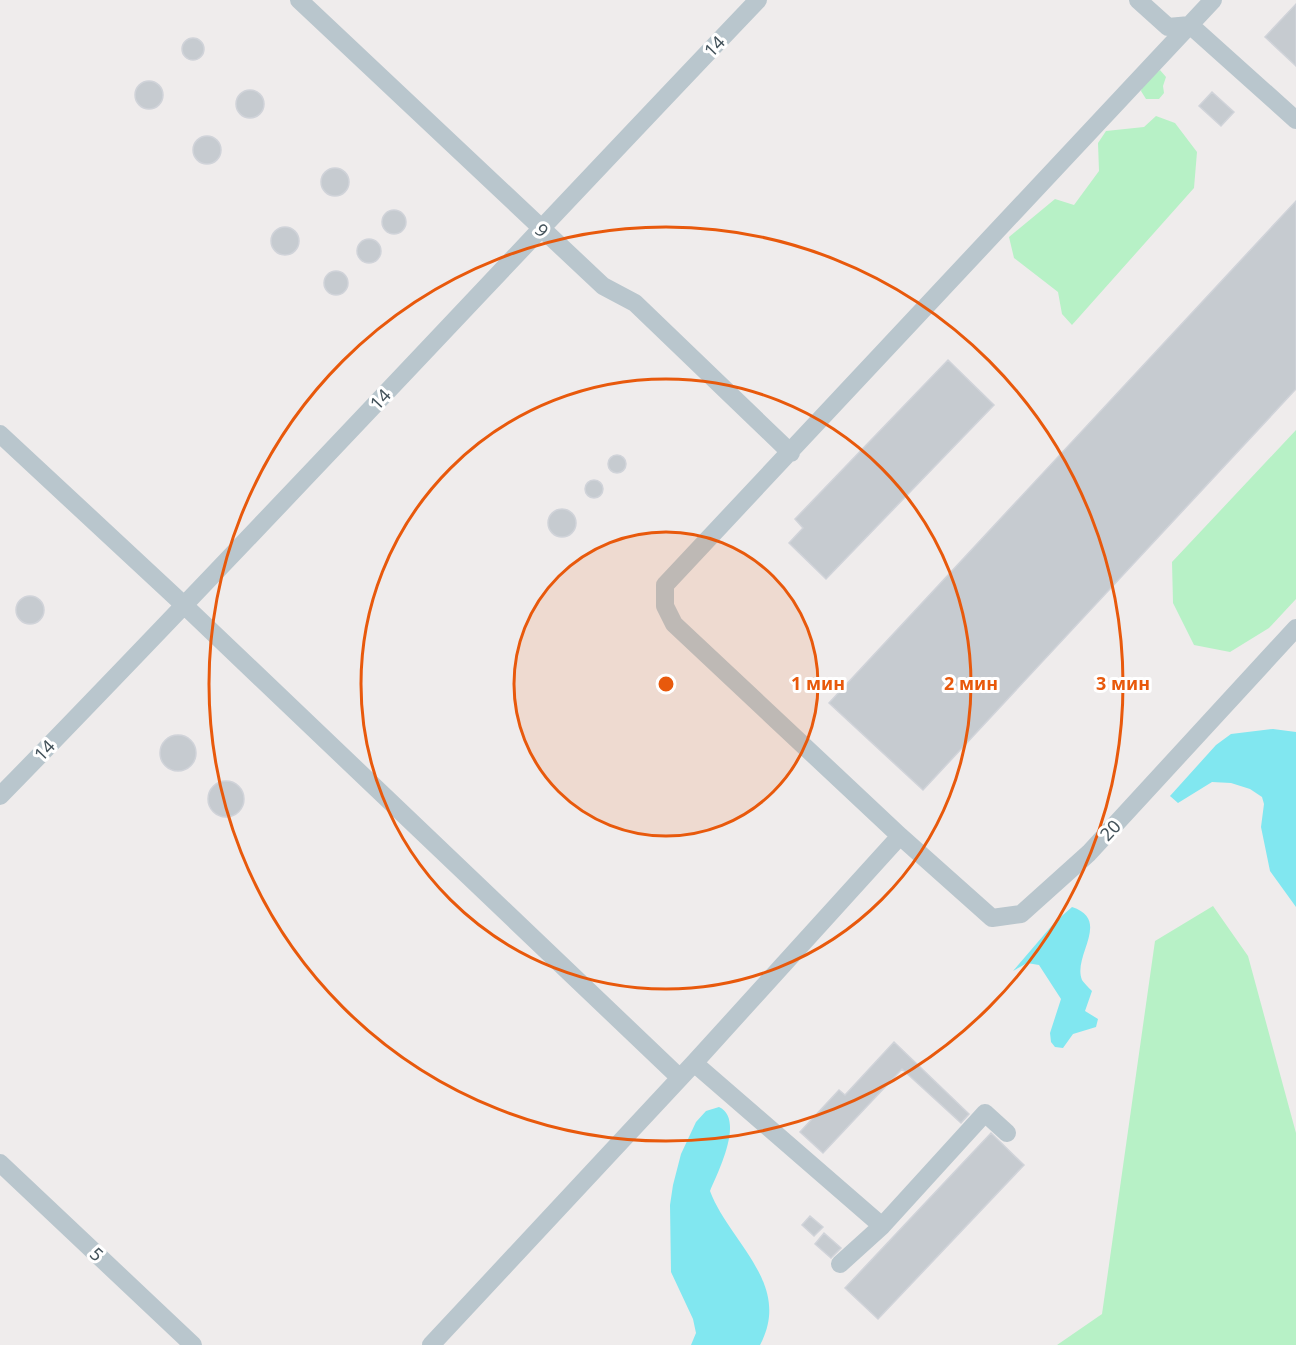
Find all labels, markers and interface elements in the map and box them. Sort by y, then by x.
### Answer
street label: 14 [698,30,730,62]
street label: 9 [530,218,554,242]
street label: 14 [364,383,396,415]
text: 1 мин [791,671,845,695]
text: 2 мин [944,671,998,695]
text: 3 мин [1096,671,1150,695]
centre of rings [656,674,676,694]
street label: 14 [28,734,60,766]
street label: 20 [1094,814,1126,846]
street label: 5 [85,1242,109,1266]

